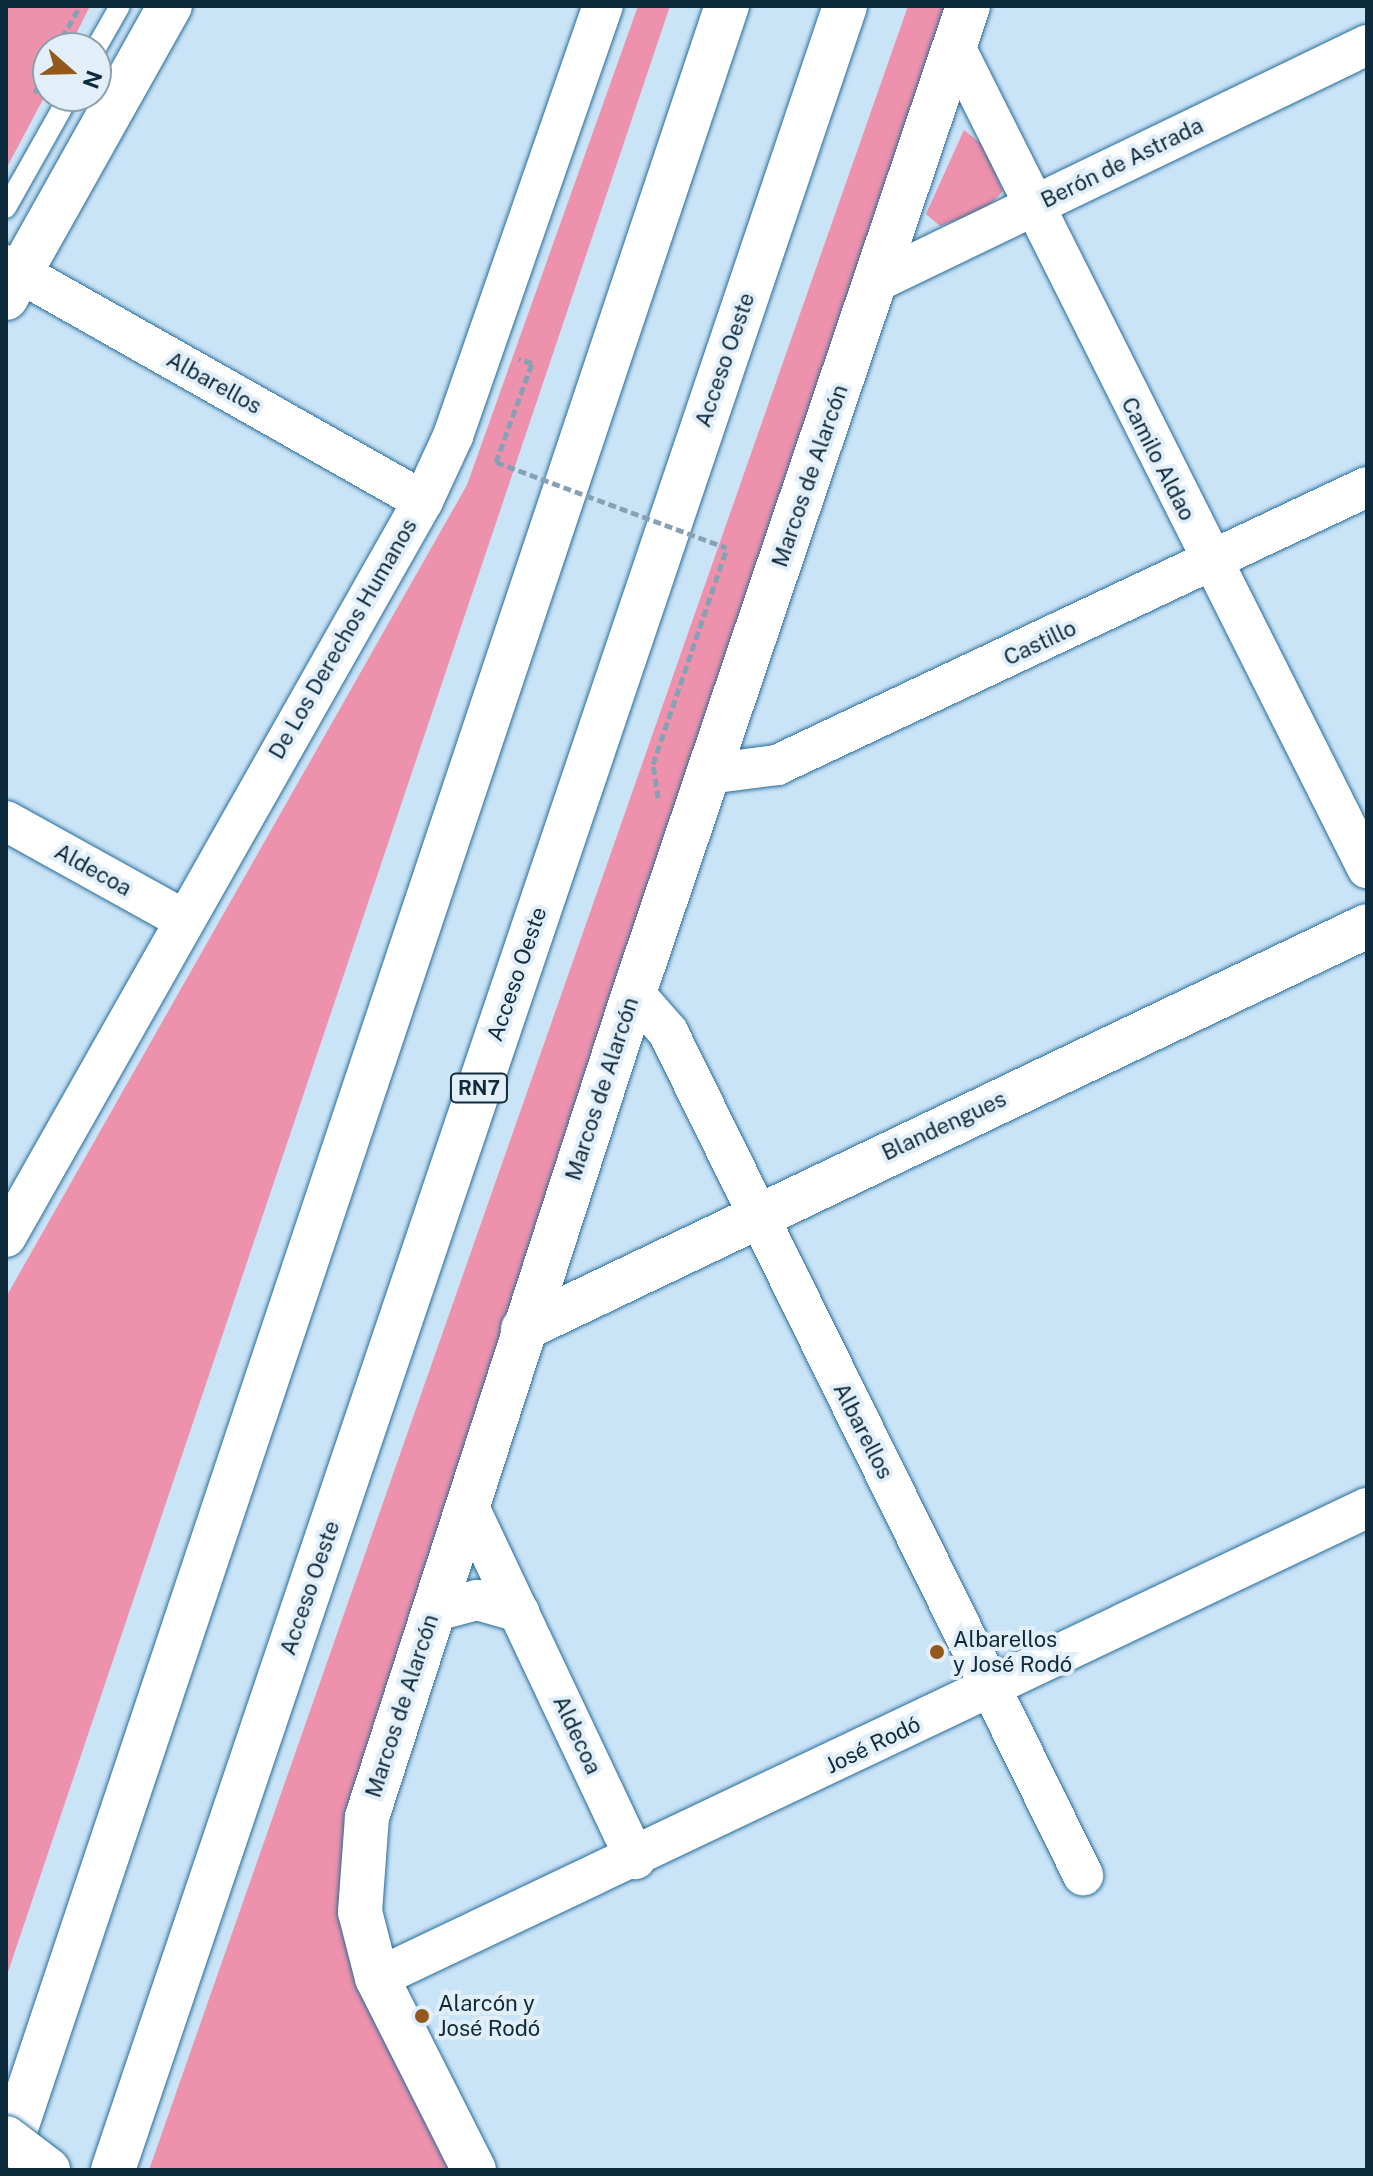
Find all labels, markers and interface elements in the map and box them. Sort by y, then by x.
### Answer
north arrow [32,32,112,112]
text: N [78,67,108,92]
street label: Berón de Astrada [1036,112,1208,214]
street label: Acceso Oeste [690,289,760,431]
street label: Albarellos [162,346,266,420]
street label: Marcos de Alarcón [766,381,854,571]
street label: Camilo Aldao [1116,393,1200,525]
street label: De Los Derechos Humanos [263,514,423,764]
street label: Castillo [1000,615,1080,671]
street label: Aldecoa [50,838,136,902]
street label: Acceso Oeste [482,903,552,1045]
street label: Marcos de Alarcón [560,994,644,1184]
road number: RN7 [449,1072,509,1104]
street label: Blandengues [878,1086,1010,1166]
street label: Albarellos [828,1379,898,1483]
street label: Acceso Oeste [275,1517,345,1659]
street label: Marcos de Alarcón [360,1611,444,1801]
place label: Albarellos y José Rodó [953,1626,1072,1678]
marker: Albarellos y José Rodó [928,1643,946,1661]
street label: Aldecoa [547,1692,607,1778]
street label: José Rodó [821,1711,925,1779]
place label: Alarcón y José Rodó [438,1990,540,2042]
marker: Alarcón y José Rodó [413,2007,431,2025]

